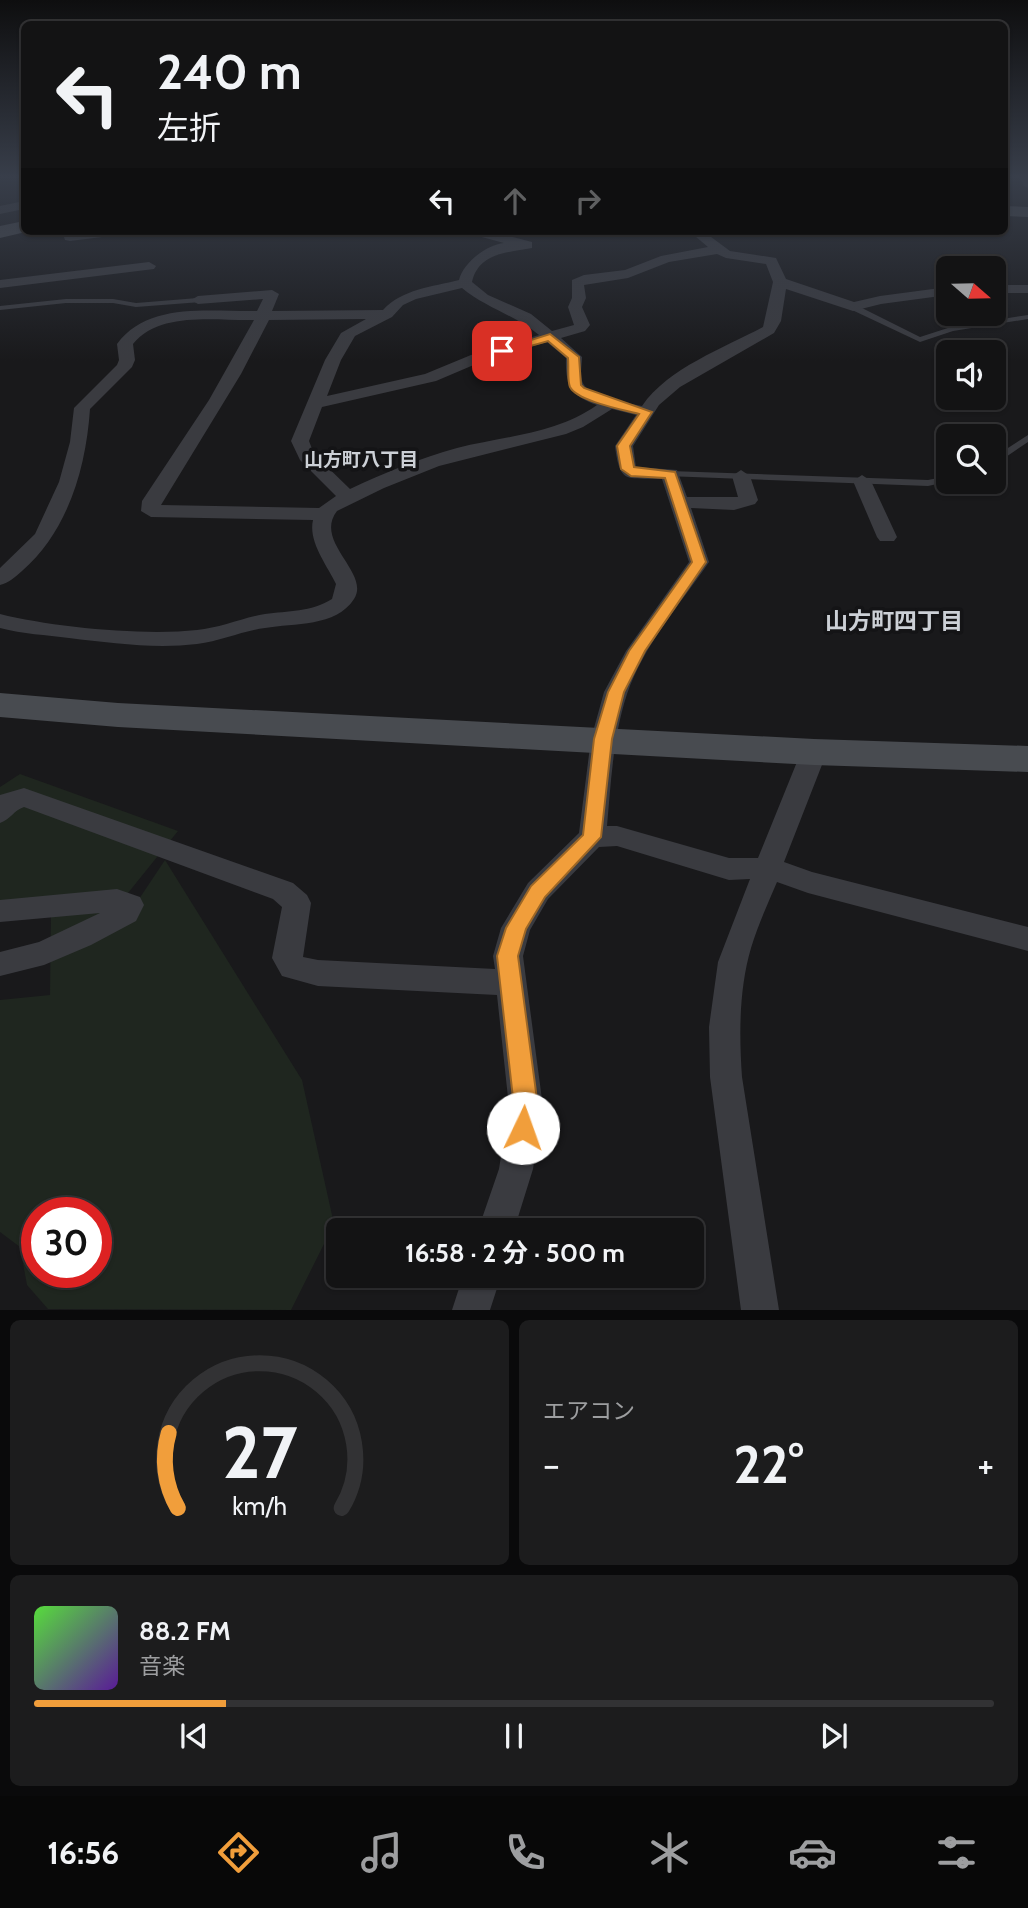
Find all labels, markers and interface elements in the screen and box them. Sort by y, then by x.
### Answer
text: 240 m [157,42,302,101]
icon: left [42,49,133,140]
text: 左折 [157,108,221,147]
icon: left [423,182,461,220]
icon: ahead [496,182,534,220]
icon: right [569,182,607,220]
north arrow [936,256,1006,326]
map controls [936,256,1006,494]
pin [472,321,532,381]
icon: arrive [483,332,521,370]
button: sound [936,340,1006,410]
button: search [936,424,1006,494]
district label: 山方町八丁目 [304,448,418,471]
district label: 山方町四丁目 [825,607,963,635]
position arrow [486,1091,560,1165]
speed limit sign: 30 [21,1197,112,1288]
text: 16:58 · 2 分 · 500 m [405,1237,625,1269]
text: エアコン [543,1397,635,1425]
text: 27 [222,1409,297,1497]
text: 22° [733,1433,804,1496]
text: − [543,1441,560,1488]
text: + [977,1441,994,1488]
text: km/h [232,1491,287,1521]
text: 88.2 FM [139,1615,231,1647]
text: 音楽 [139,1652,185,1680]
icon: previous [175,1717,213,1755]
icon: pause [495,1717,533,1755]
icon: next [815,1717,853,1755]
icon: directions [214,1828,263,1877]
icon: music [357,1828,406,1877]
icon: phone [501,1828,550,1877]
icon: climate [645,1828,694,1877]
icon: car [788,1828,837,1877]
icon: filters [932,1828,981,1877]
text: 16:56 [47,1833,119,1872]

